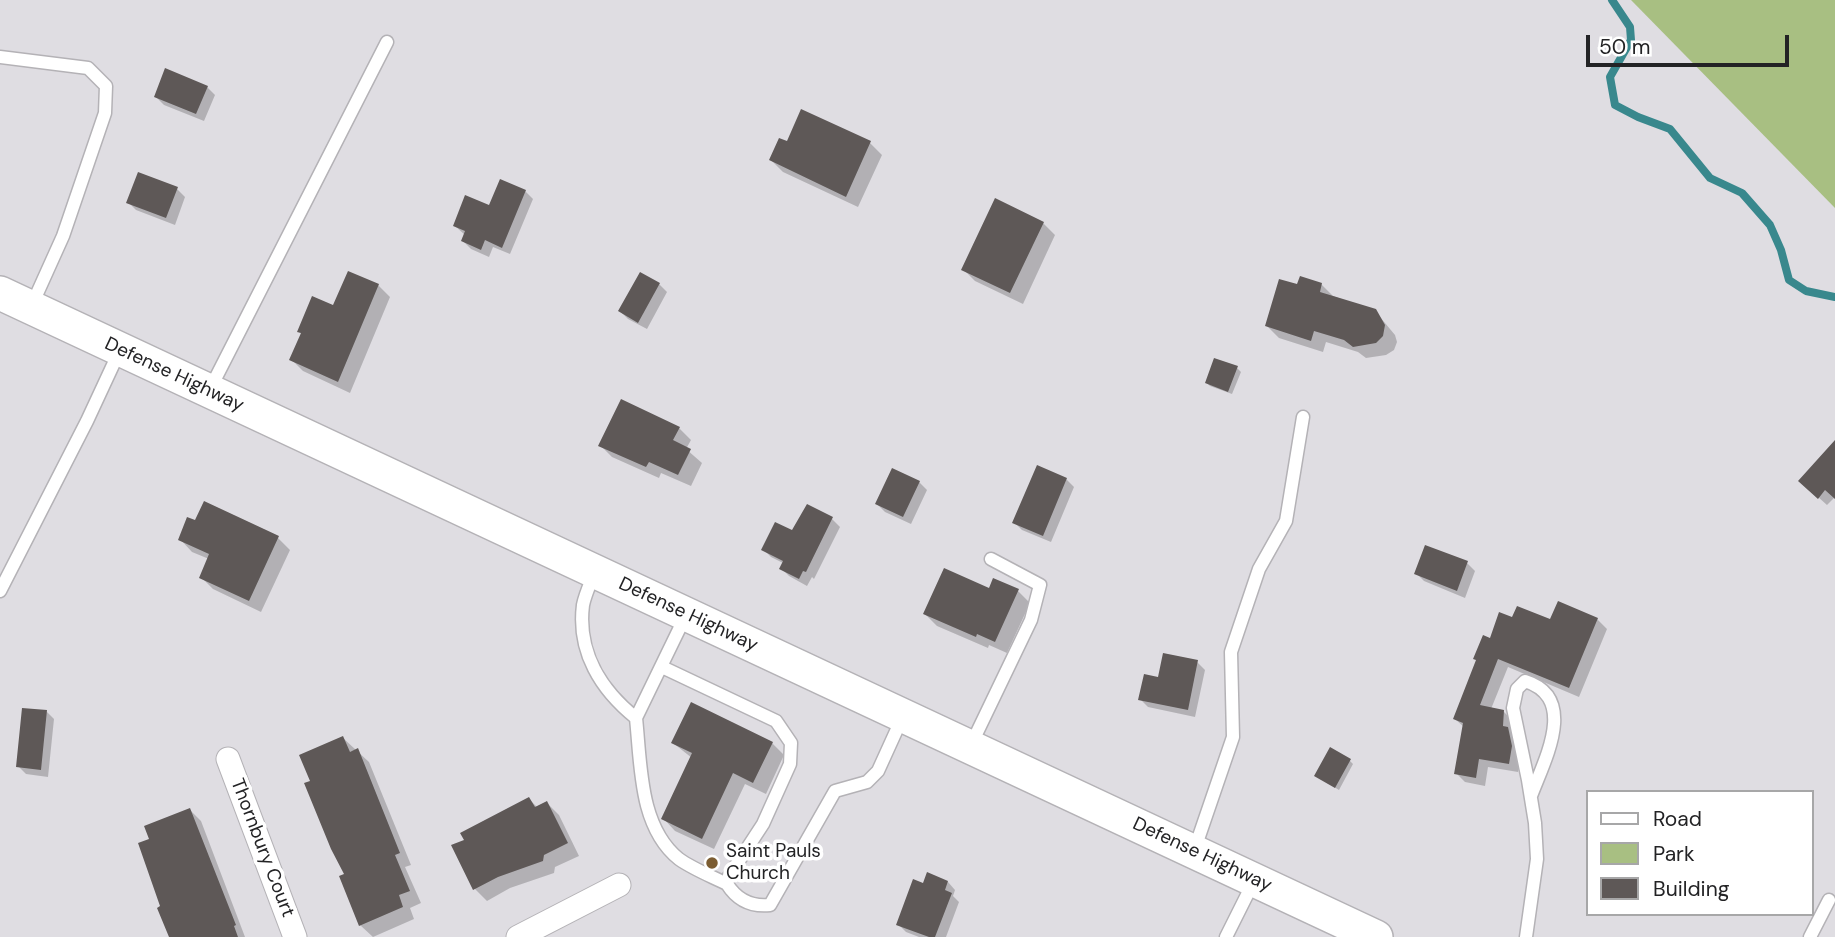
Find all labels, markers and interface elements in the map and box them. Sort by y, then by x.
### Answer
scale bar [1590,21,1793,65]
text: 50 m [1599,33,1650,61]
street label: Defense Highway [101,333,247,417]
street label: Defense Highway [615,573,761,657]
street label: Thornbury Court [225,776,299,920]
legend [1587,790,1814,916]
text: Road [1653,805,1702,833]
street label: Defense Highway [1129,813,1275,897]
text: Park [1653,840,1694,868]
place label: Saint Pauls Church [726,841,821,885]
marker: Saint Pauls Church [704,855,720,871]
text: Building [1653,875,1729,903]

